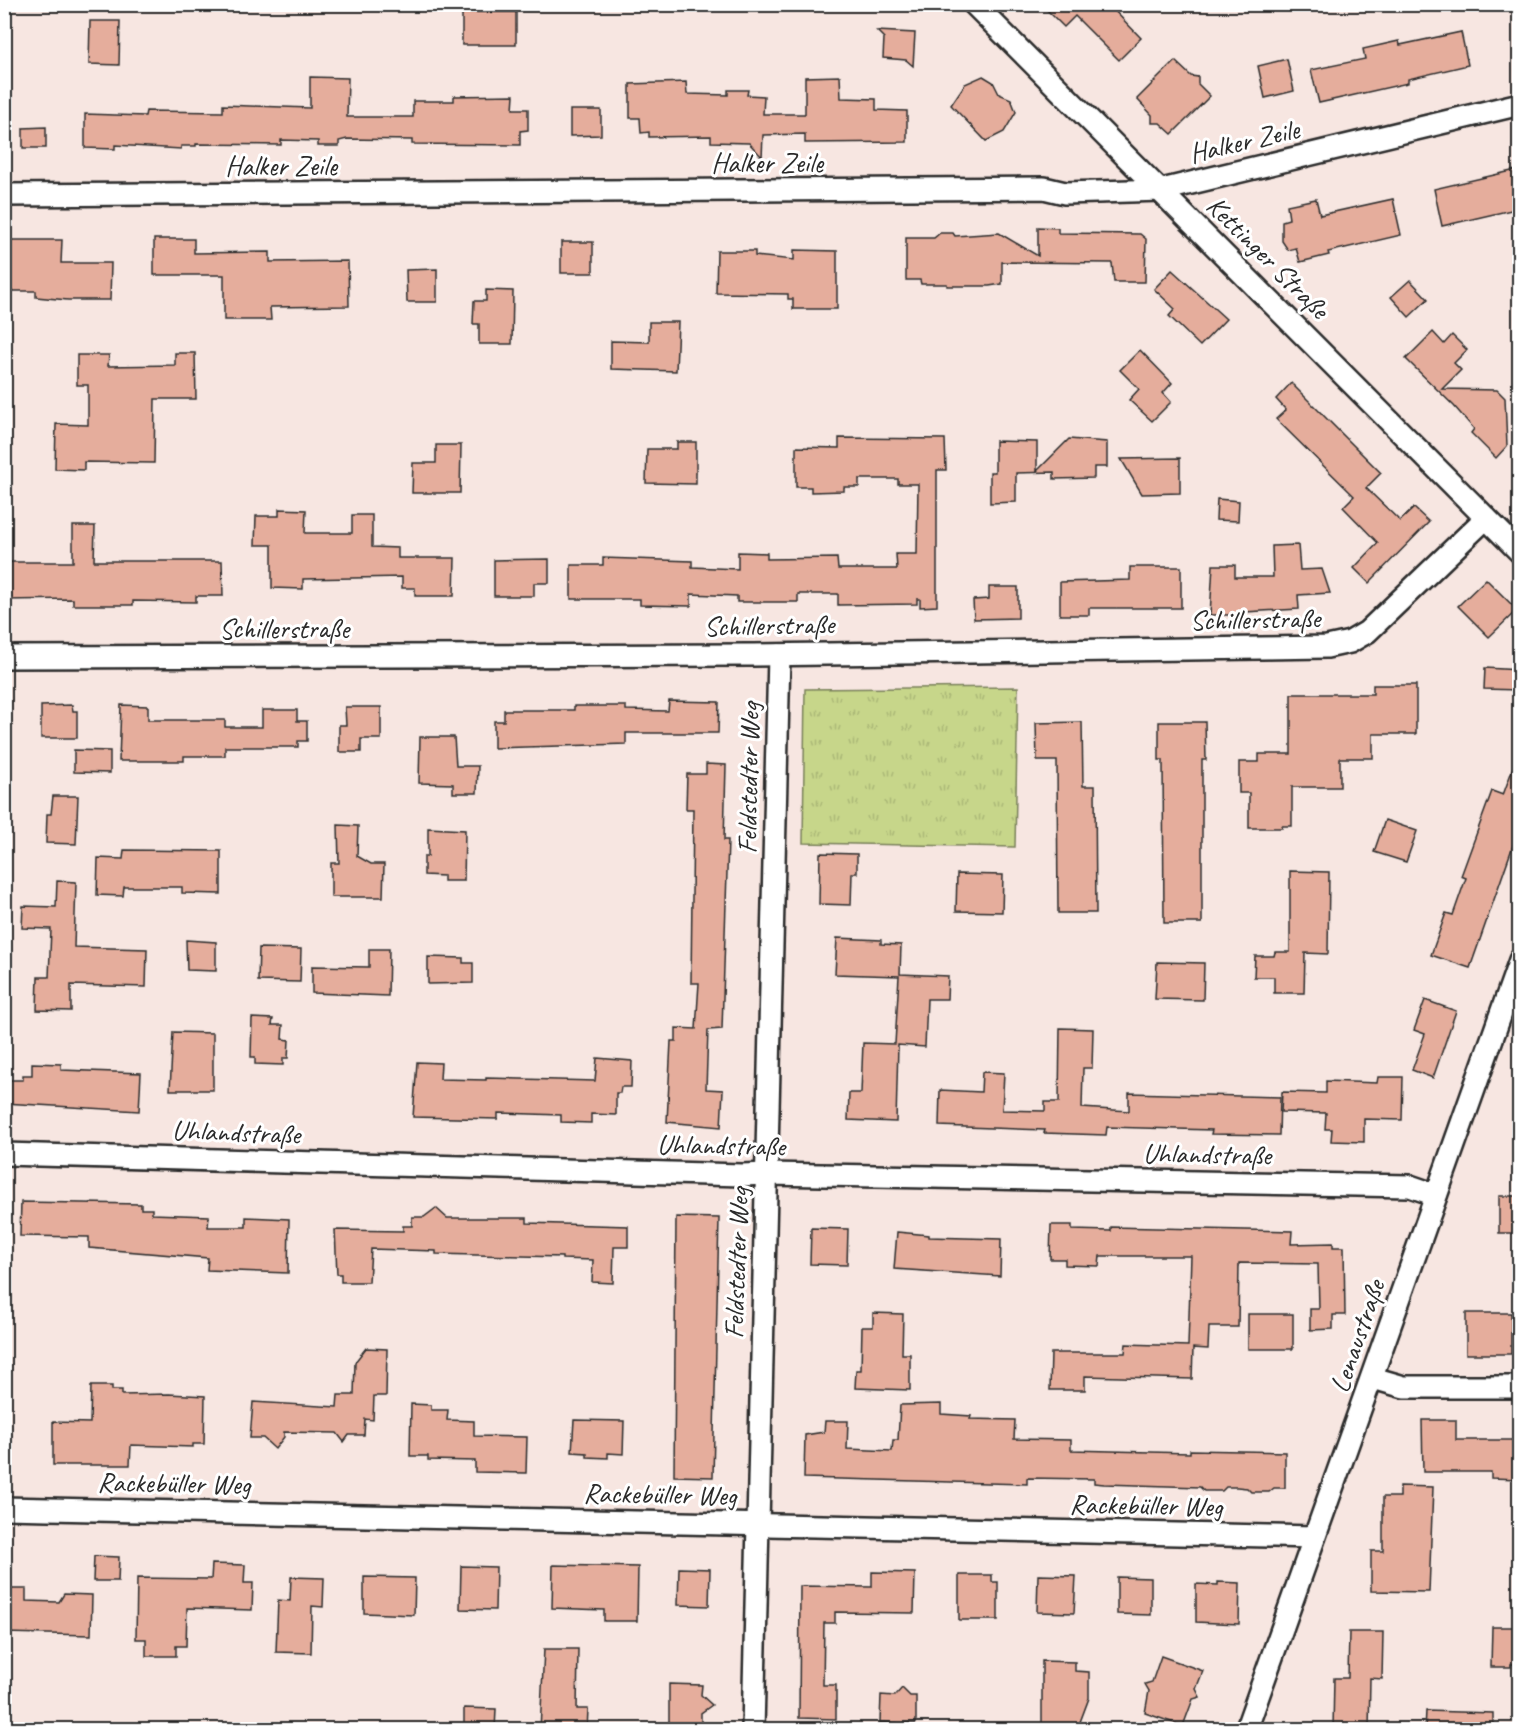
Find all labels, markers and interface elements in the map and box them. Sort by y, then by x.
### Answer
street label: Halker Zeile [1186,111,1304,171]
street label: Halker Zeile [711,145,825,180]
street label: Halker Zeile [225,148,339,183]
street label: Kettinger Straße [1199,188,1338,327]
street label: Schillerstraße [1190,600,1322,638]
street label: Schillerstraße [704,606,836,644]
street label: Schillerstraße [219,611,351,646]
street label: Feldstedter Weg [729,700,767,854]
street label: Uhlandstraße [171,1112,303,1152]
street label: Uhlandstraße [657,1126,787,1164]
street label: Uhlandstraße [1143,1135,1273,1173]
street label: Feldstedter Weg [716,1185,756,1339]
street label: Lenaustraße [1321,1273,1393,1397]
street label: Rackebüller Weg [97,1464,252,1502]
street label: Rackebüller Weg [583,1475,738,1513]
street label: Rackebüller Weg [1069,1486,1224,1524]

